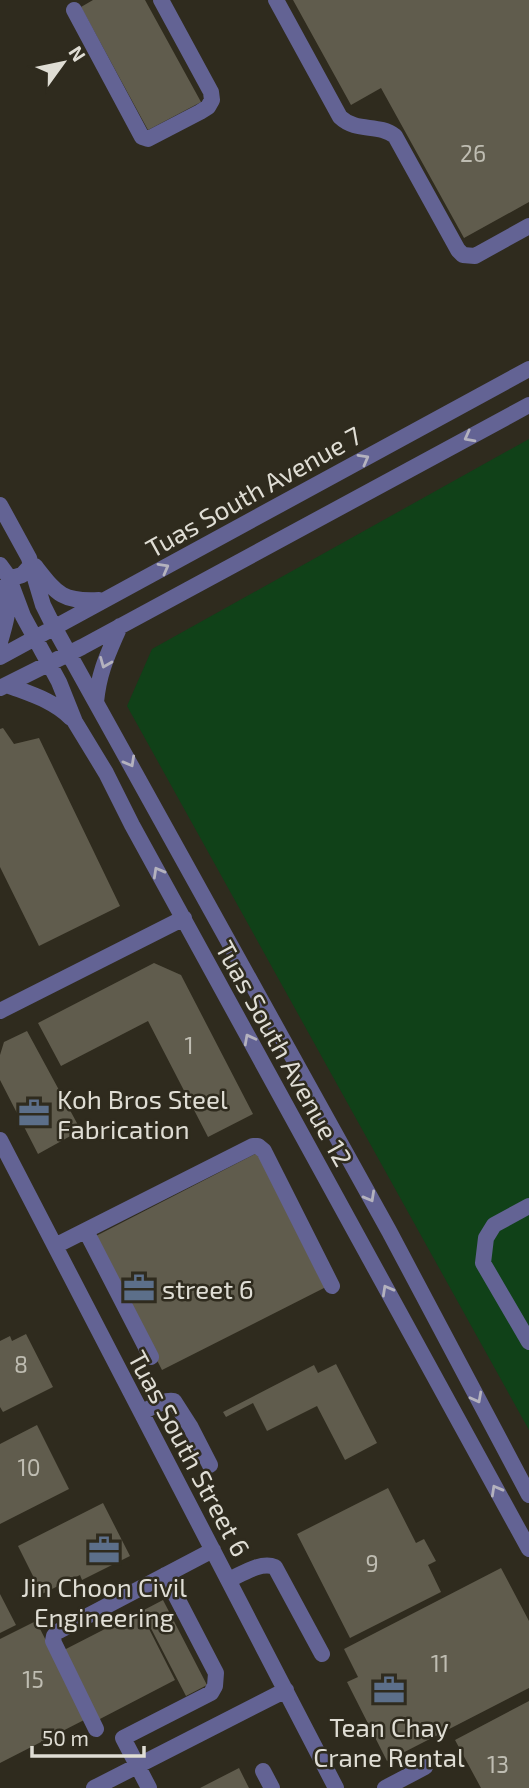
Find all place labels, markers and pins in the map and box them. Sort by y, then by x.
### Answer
place label: Koh Bros Steel Fabrication [57,1083,228,1144]
office icon: Koh Bros Steel Fabrication [17,1096,51,1130]
office icon: street 6 [122,1271,156,1305]
place label: street 6 [162,1273,254,1304]
office icon: Jin Choon Civil Engineering [87,1533,121,1567]
place label: Jin Choon Civil Engineering [21,1571,187,1632]
office icon: Tean Chay Crane Rental [372,1673,406,1707]
place label: Tean Chay Crane Rental [313,1711,465,1772]

